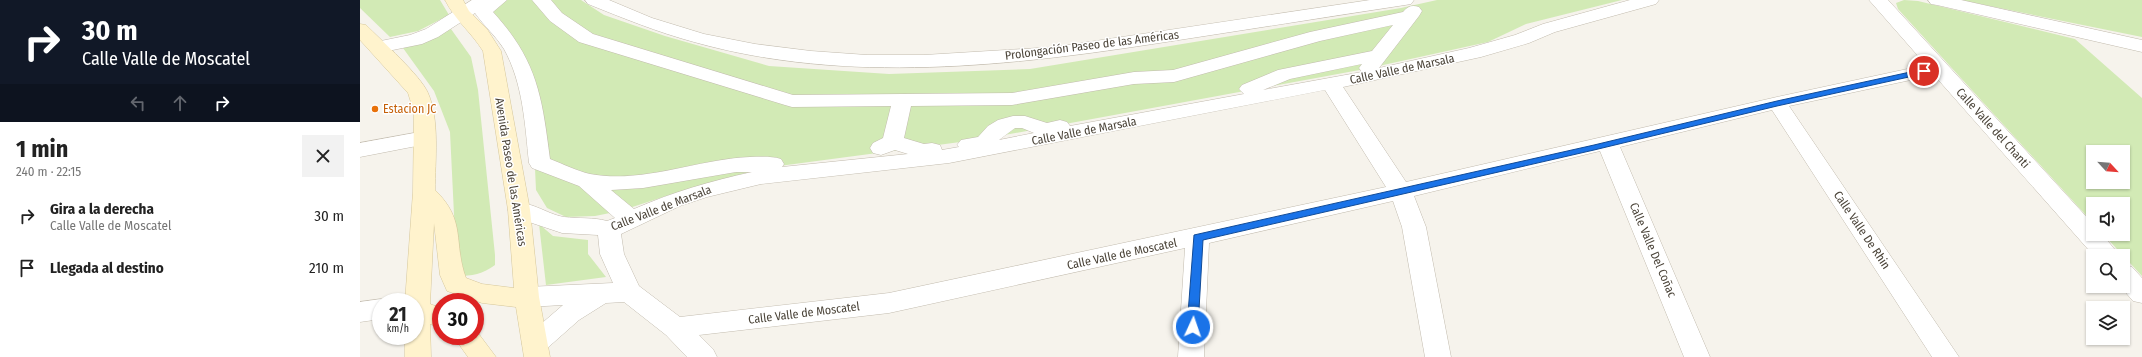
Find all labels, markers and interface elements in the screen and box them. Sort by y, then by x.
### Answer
text: 30 m [82,14,138,47]
icon: right [16,16,68,68]
street label: Prolongación Paseo de las Américas [1004,27,1180,63]
text: Calle Valle de Moscatel [82,48,250,70]
street label: Calle Valle de Marsala [1348,51,1456,87]
pin [1907,54,1941,88]
icon: arrive [1913,60,1935,82]
street label: Calle Valle del Chanti [1953,85,2033,171]
icon: left [127,92,149,114]
icon: ahead [169,92,191,114]
icon: right [211,92,233,114]
street label: Avenida Paseo de las Américas [492,97,530,247]
place label: Estacion JC [383,102,436,116]
marker: Estacion JC [370,104,380,114]
street label: Calle Valle de Marsala [1030,114,1138,148]
text: 1 min [16,135,68,163]
button: close [302,135,344,177]
north arrow [2086,145,2130,189]
map controls [2086,145,2130,345]
text: 240 m · 22:15 [16,164,81,179]
street label: Calle Valle de Marsala [609,182,713,234]
street label: Calle Valle De Rhin [1831,188,1893,272]
button: sound [2086,197,2130,241]
text: Gira a la derecha [50,200,154,218]
street label: Calle Valle Del Coñac [1627,201,1679,299]
icon: right [16,205,38,227]
text: 30 m [314,207,344,225]
text: Calle Valle de Moscatel [50,218,171,233]
street label: Calle Valle de Moscatel [1066,236,1178,272]
button: search [2086,249,2130,293]
icon: arrive [16,257,38,279]
text: Llegada al destino [50,259,164,277]
text: 210 m [309,259,344,277]
speed limit sign: 30 [432,293,484,345]
street label: Calle Valle de Moscatel [748,299,860,327]
button: layers [2086,301,2130,345]
text: 21 [389,302,407,326]
position arrow [1172,306,1214,348]
text: km/h [387,323,409,335]

